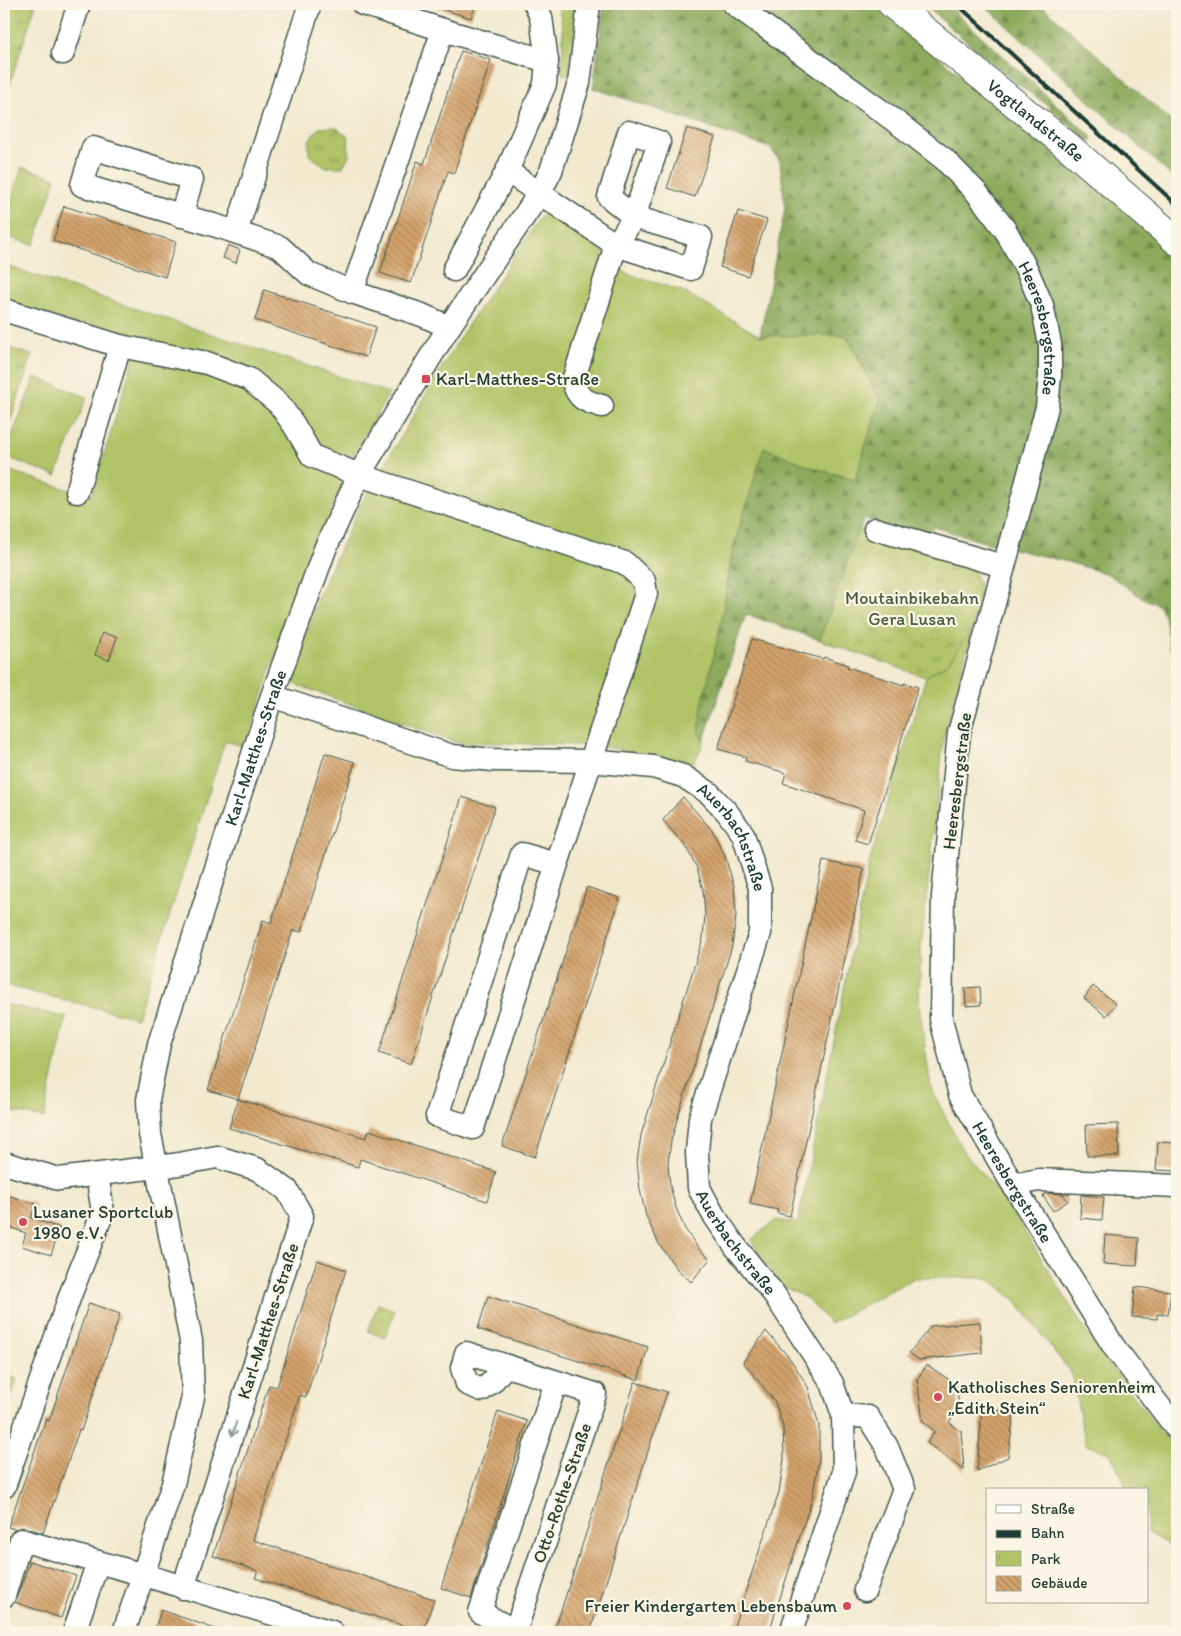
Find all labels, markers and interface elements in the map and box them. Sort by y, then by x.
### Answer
street label: Vogtlandstraße [982,74,1089,167]
street label: Heeresbergstraße [1013,257,1061,397]
place label: Karl-Matthes-Straße [436,368,599,390]
marker: Karl-Matthes-Straße [420,373,432,385]
park label: Moutainbikebahn Gera Lusan [845,587,979,630]
street label: Karl-Matthes-Straße [220,667,292,829]
street label: Heeresbergstraße [938,711,976,851]
street label: Auerbachstraße [693,777,771,894]
street label: Heeresbergstraße [967,1117,1058,1247]
street label: Auerbachstraße [691,1186,781,1299]
place label: Lusaner Sportclub 1980 e.V. [33,1201,173,1244]
marker: Lusaner Sportclub 1980 e.V. [17,1216,29,1228]
street label: Karl-Matthes-Straße [232,1240,304,1402]
place label: Katholisches Seniorenheim „Edith Stein“ [948,1376,1156,1419]
marker: Katholisches Seniorenheim „Edith Stein“ [932,1391,944,1403]
street label: Otto-Rothe-Straße [528,1420,596,1566]
one-way arrow [228,1421,238,1437]
legend [986,1488,1148,1604]
text: Straße [1031,1500,1075,1518]
text: Bahn [1031,1524,1065,1542]
text: Park [1031,1550,1061,1568]
text: Gebäude [1031,1574,1088,1592]
place label: Freier Kindergarten Lebensbaum [585,1595,838,1617]
marker: Freier Kindergarten Lebensbaum [841,1600,853,1612]

